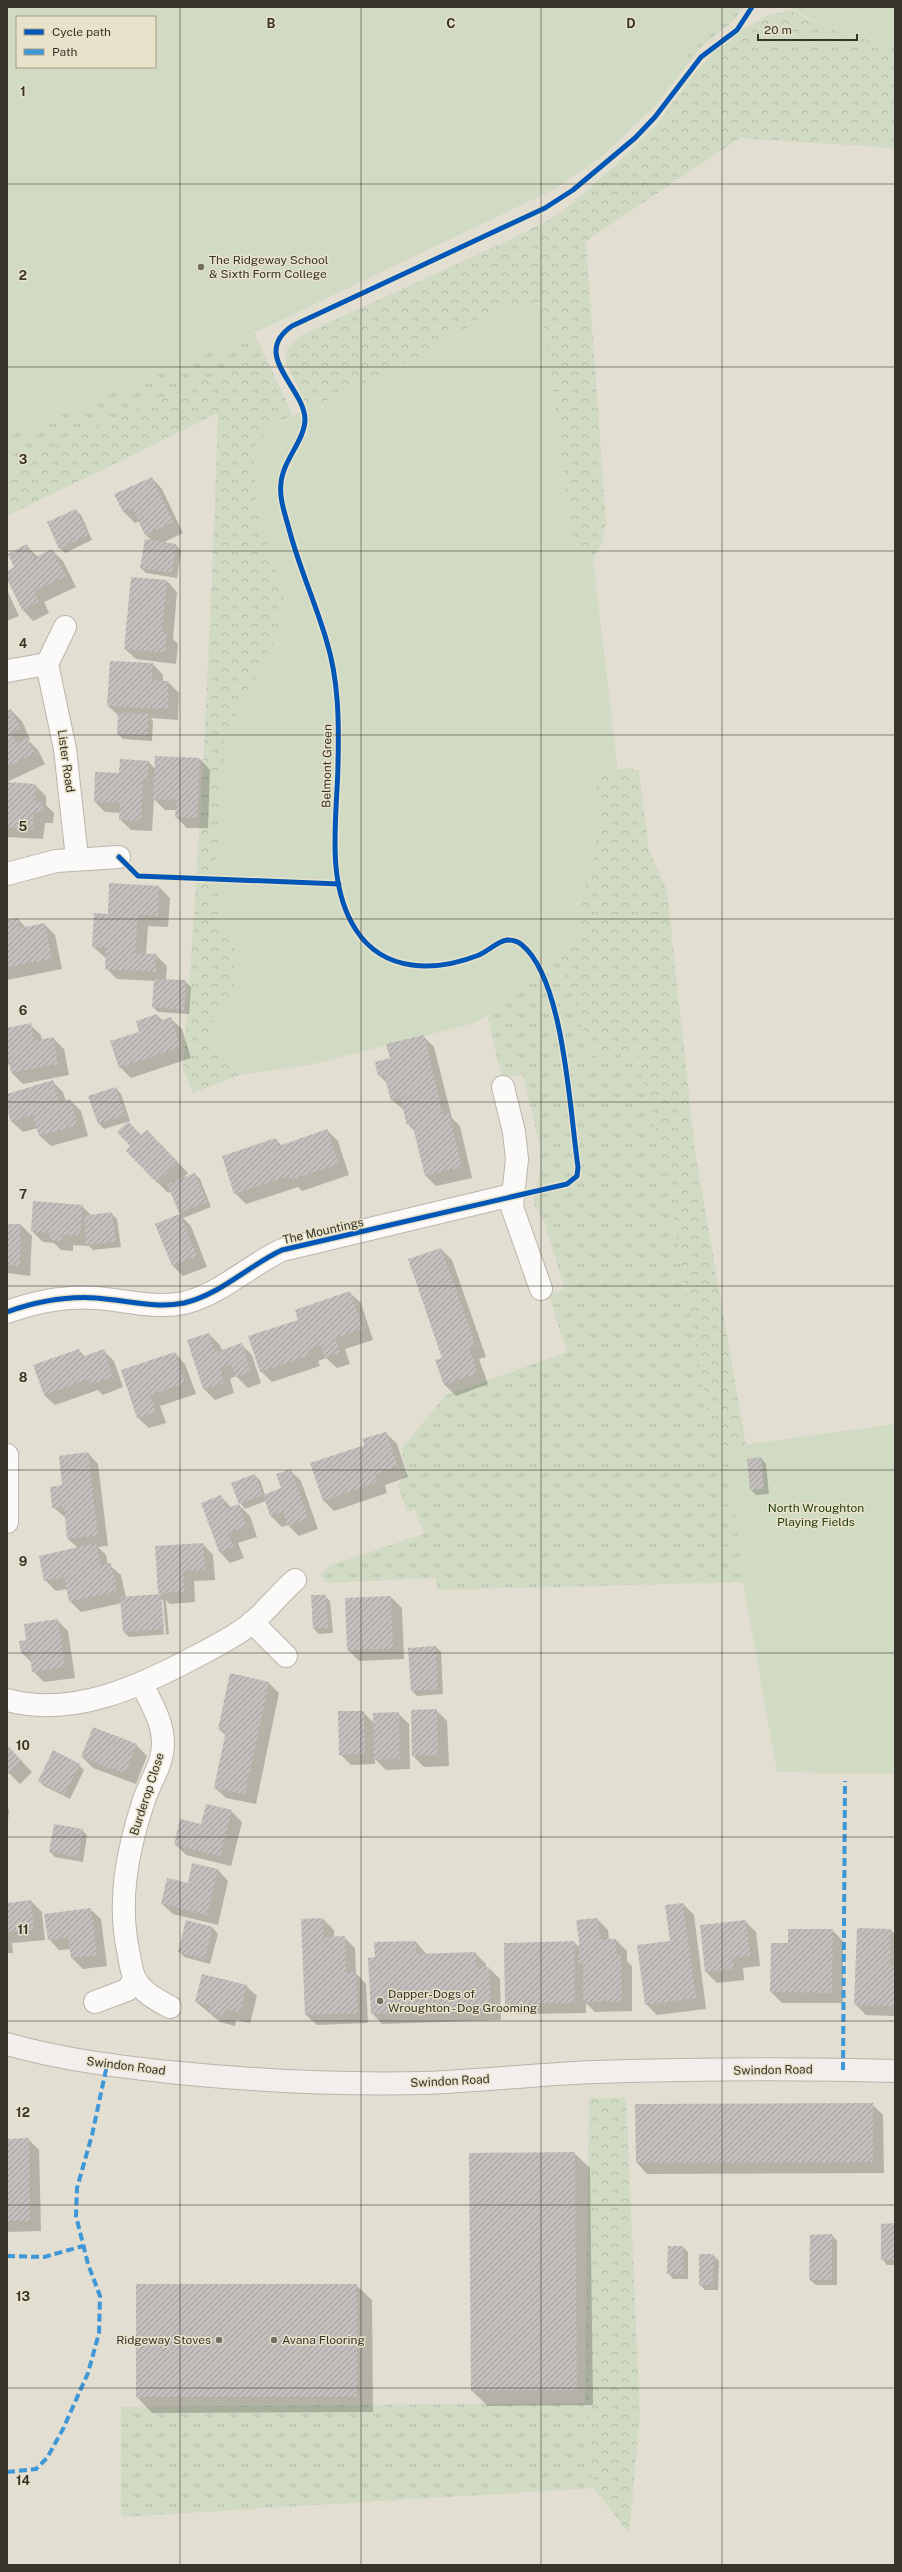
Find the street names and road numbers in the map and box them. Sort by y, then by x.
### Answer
street label: Belmont Green [319,724,335,808]
street label: Lister Road [55,729,77,793]
street label: The Mountings [281,1215,365,1247]
street label: Burderop Close [127,1751,167,1837]
street label: Swindon Road [86,2054,166,2078]
street label: Swindon Road [733,2062,813,2078]
street label: Swindon Road [410,2072,490,2090]

